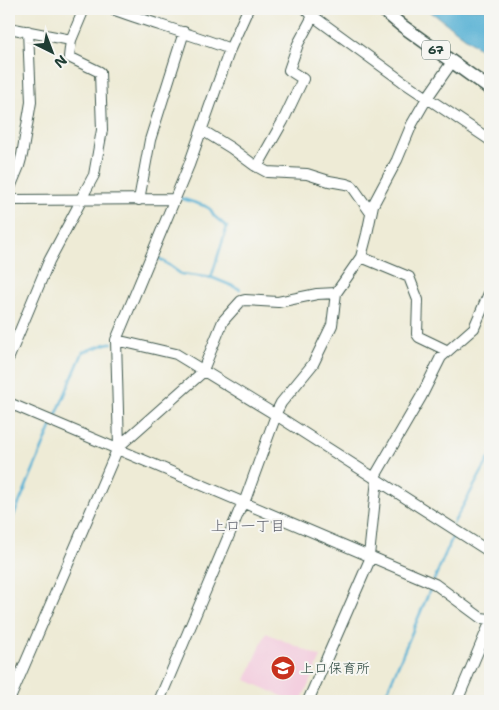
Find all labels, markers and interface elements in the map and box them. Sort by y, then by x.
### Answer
north arrow [28,28,78,78]
road number: 67 [422,40,450,60]
text: N [51,51,71,72]
district label: 上口一丁目 [210,516,286,536]
school or university icon: 上口保育所 [270,655,296,681]
place label: 上口保育所 [300,659,370,677]

